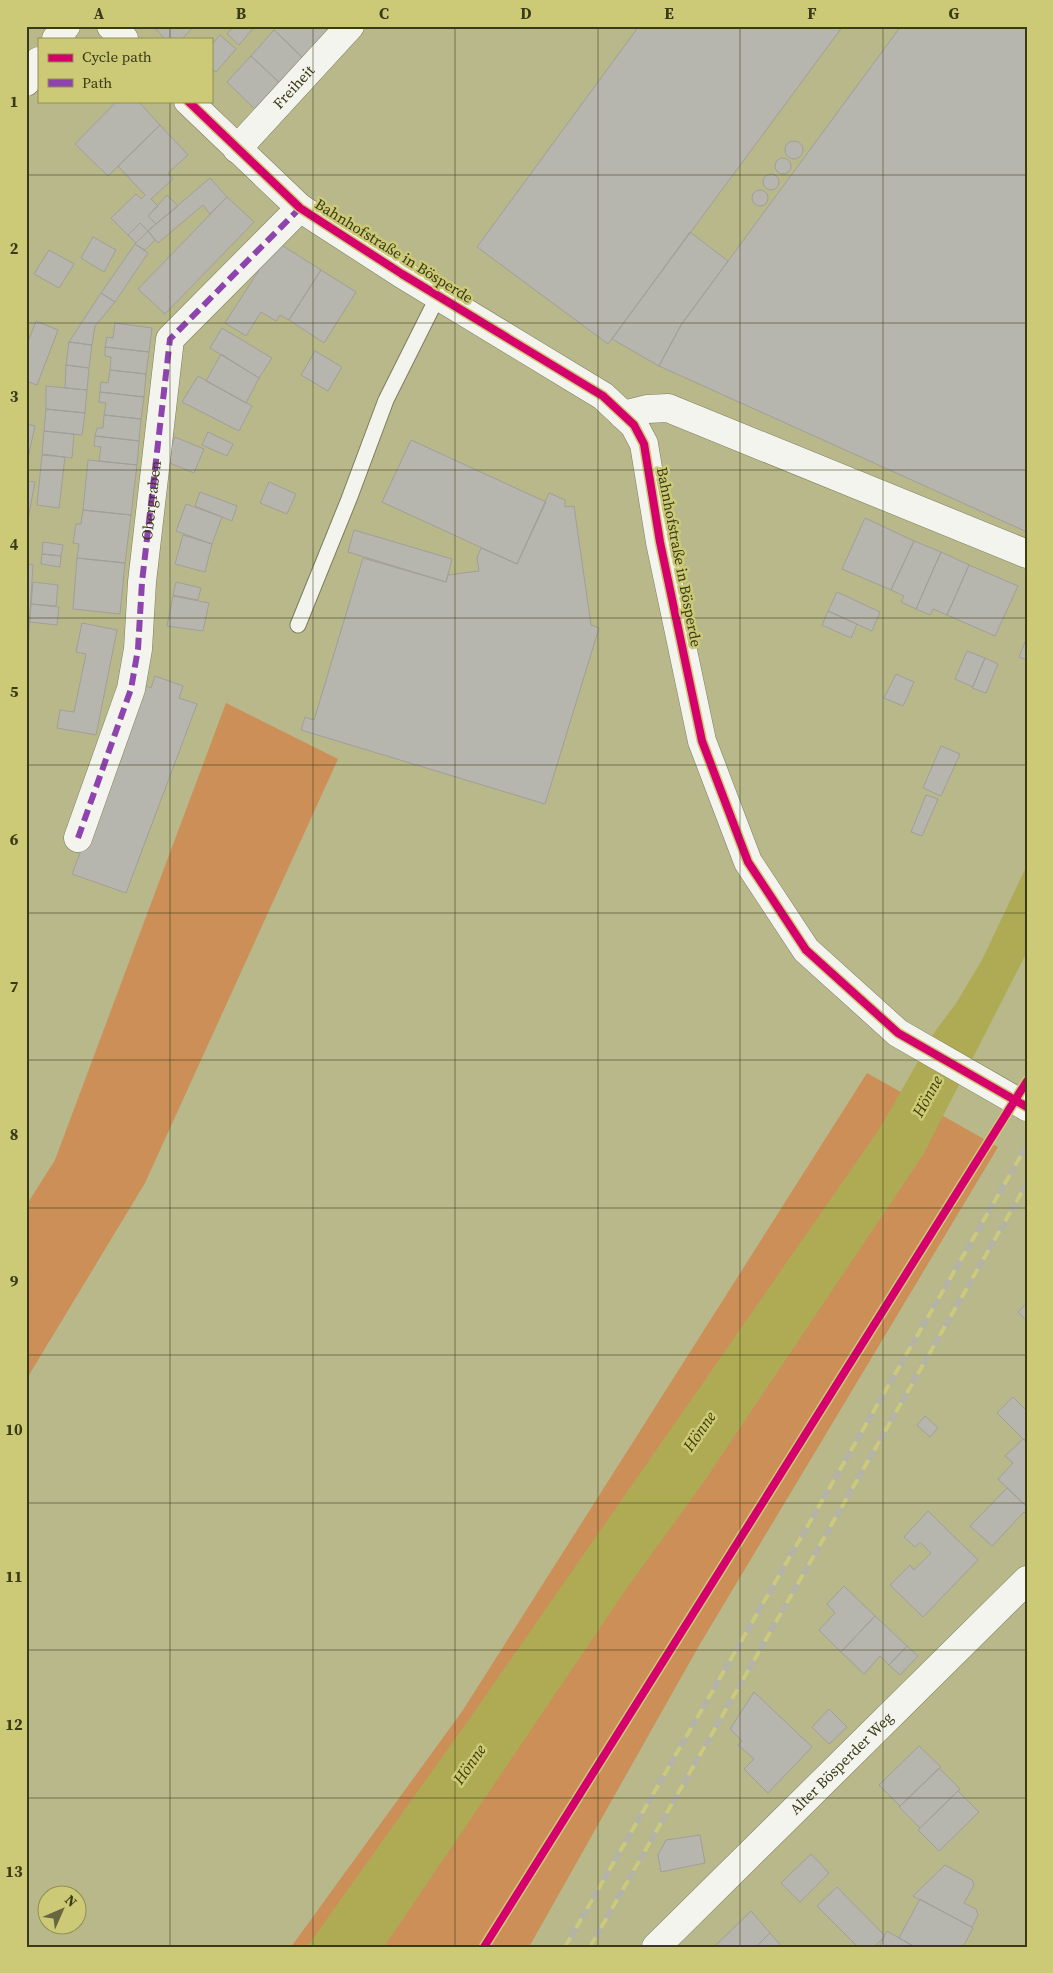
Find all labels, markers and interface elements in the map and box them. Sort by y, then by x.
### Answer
text: A [94,2,105,24]
text: B [236,2,247,24]
text: C [379,2,389,24]
text: D [520,2,532,24]
text: E [664,2,674,24]
text: F [807,2,817,24]
text: G [949,2,960,24]
legend [38,38,212,102]
text: Cycle path [82,46,152,67]
street label: Freiheit [268,60,319,113]
text: Path [82,72,112,93]
text: 1 [10,90,18,112]
street label: Bahnhofstraße in Bösperde [311,193,478,308]
text: 2 [10,237,19,259]
text: 3 [10,385,19,407]
street label: Obergraben [136,459,166,541]
street label: Bahnhofstraße in Bösperde [652,465,707,649]
text: 4 [10,533,19,555]
text: 5 [10,680,19,702]
text: 6 [10,828,19,850]
text: 7 [10,975,19,997]
water label: Hönne [906,1071,948,1121]
text: 8 [10,1123,18,1145]
text: 9 [10,1270,19,1292]
water label: Hönne [677,1406,721,1456]
text: 10 [5,1418,23,1440]
text: 11 [5,1565,23,1587]
street label: Alter Bösperder Weg [785,1707,898,1819]
text: 12 [5,1713,23,1735]
water label: Hönne [447,1739,491,1789]
text: 13 [5,1860,23,1882]
north arrow [38,1886,88,1936]
text: N [61,1890,82,1911]

